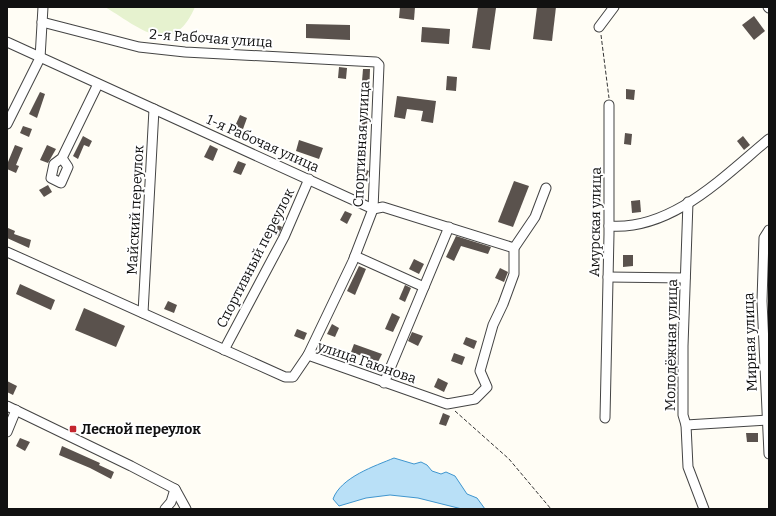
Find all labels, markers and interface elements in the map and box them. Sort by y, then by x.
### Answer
street label: 2-я Рабочая улица [149,26,274,51]
street label: Спортивная улица [350,80,373,208]
street label: 1-я Рабочая улица [204,111,322,176]
street label: Майский переулок [124,144,147,275]
street label: Амурская улица [586,167,605,277]
street label: Спортивный переулок [213,185,298,331]
street label: Молодёжная улица [662,278,681,411]
street label: Мирная улица [740,292,761,392]
street label: улица Гаюнова [314,337,419,387]
place label: Лесной переулок [81,421,201,438]
marker: Лесной переулок [68,424,78,434]

